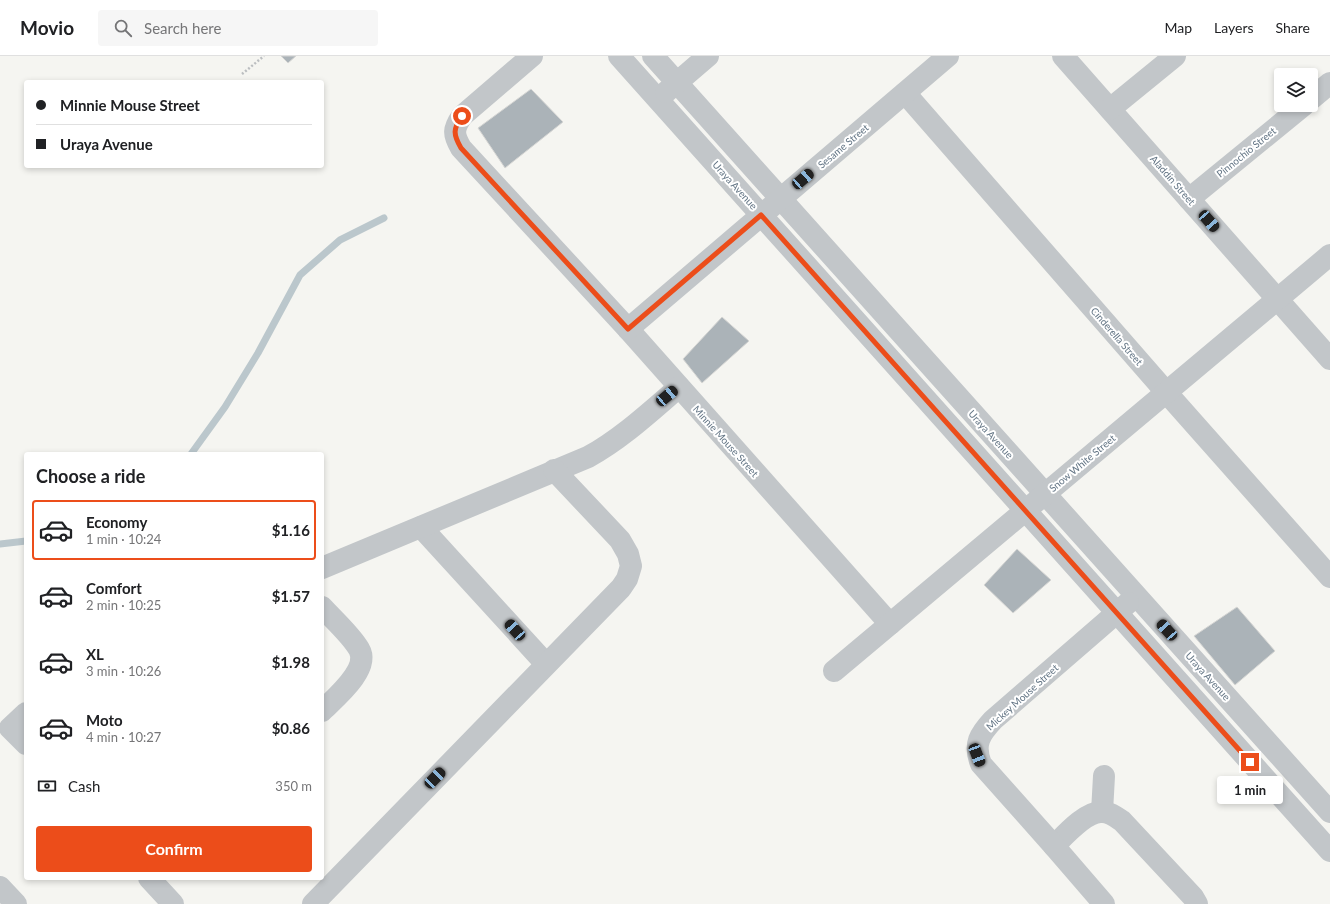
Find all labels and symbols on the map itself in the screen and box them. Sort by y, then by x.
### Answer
route start [453,107,471,125]
street label: Sesame Street [815,121,871,171]
street label: Pinnochio Street [1214,124,1278,179]
street label: Aladdin Street [1148,153,1198,208]
street label: Uraya Avenue [710,158,760,212]
car [790,167,816,191]
car [1197,208,1221,234]
street label: Cinderella Street [1089,305,1146,368]
car [654,384,680,408]
street label: Minnie Mouse Street [691,403,761,479]
street label: Uraya Avenue [966,407,1016,461]
street label: Snow White Street [1047,432,1118,494]
car [503,617,527,643]
car [1155,617,1179,643]
street label: Uraya Avenue [1183,649,1233,703]
street label: Mickey Mouse Street [984,661,1061,732]
car [967,742,987,768]
route end [1241,753,1259,771]
car [422,765,448,791]
callout: 1 min [1217,776,1283,804]

